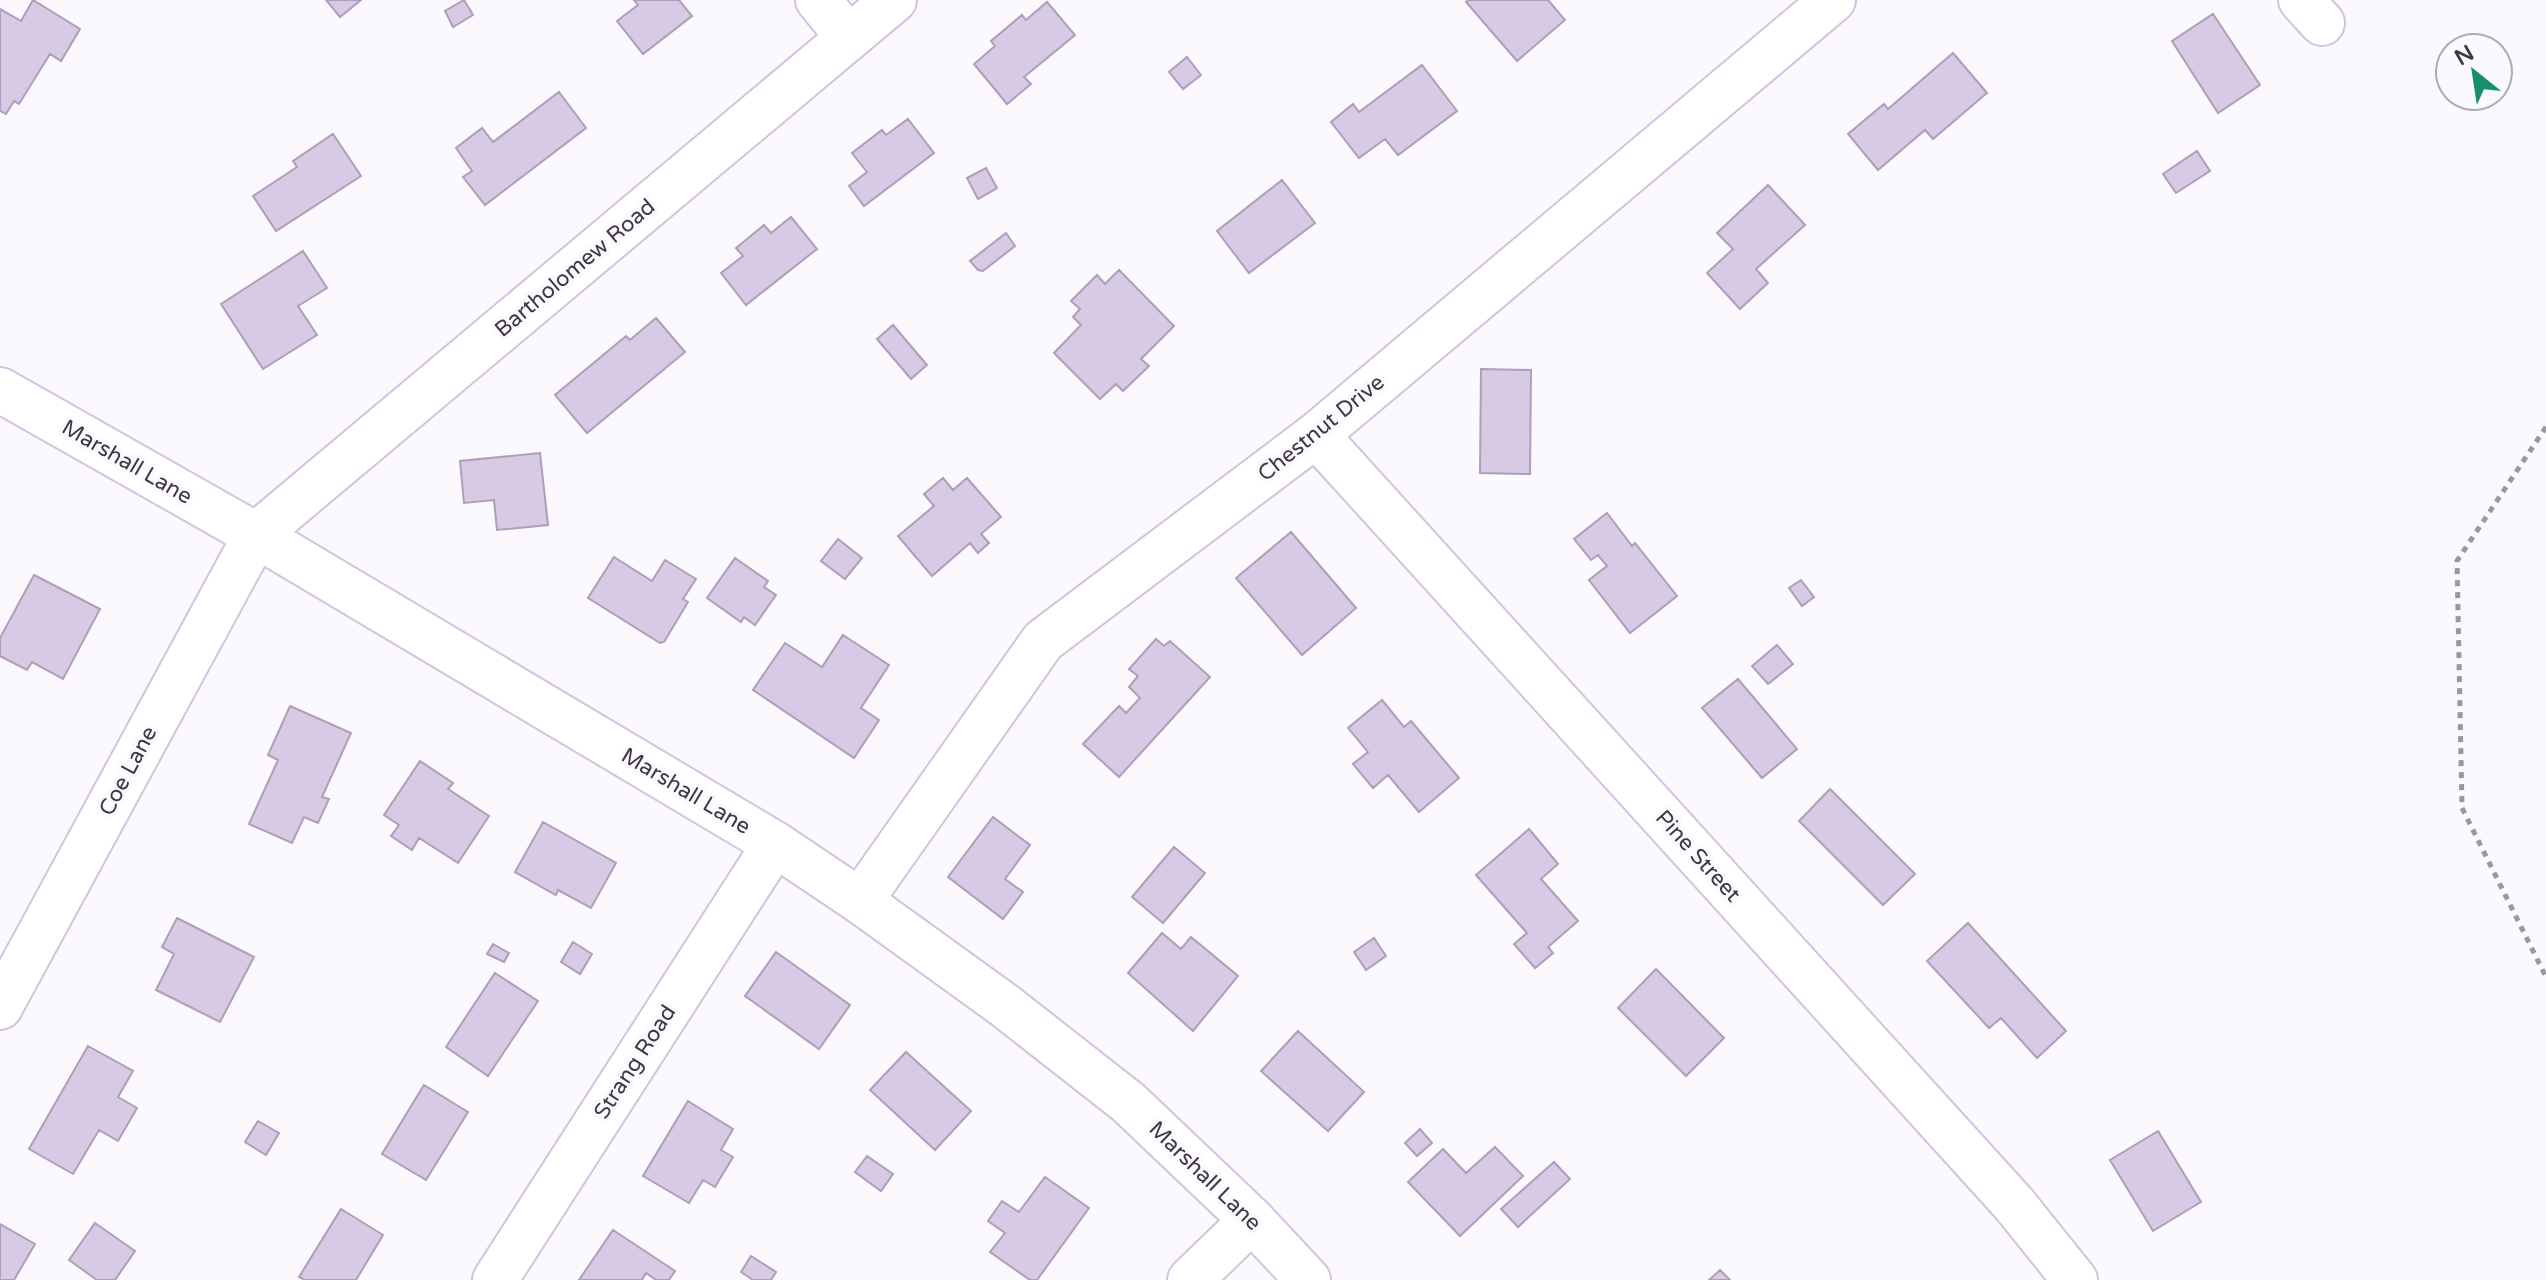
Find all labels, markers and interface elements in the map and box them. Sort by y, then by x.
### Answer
north arrow [2434,32,2514,112]
text: N [2450,40,2479,71]
street label: Bartholomew Road [490,193,660,343]
street label: Chestnut Drive [1253,369,1389,487]
street label: Marshall Lane [57,414,197,510]
street label: Coe Lane [94,722,162,820]
street label: Marshall Lane [617,742,755,840]
street label: Pine Street [1650,805,1746,907]
street label: Strang Road [589,1000,681,1124]
street label: Marshall Lane [1143,1116,1267,1236]

